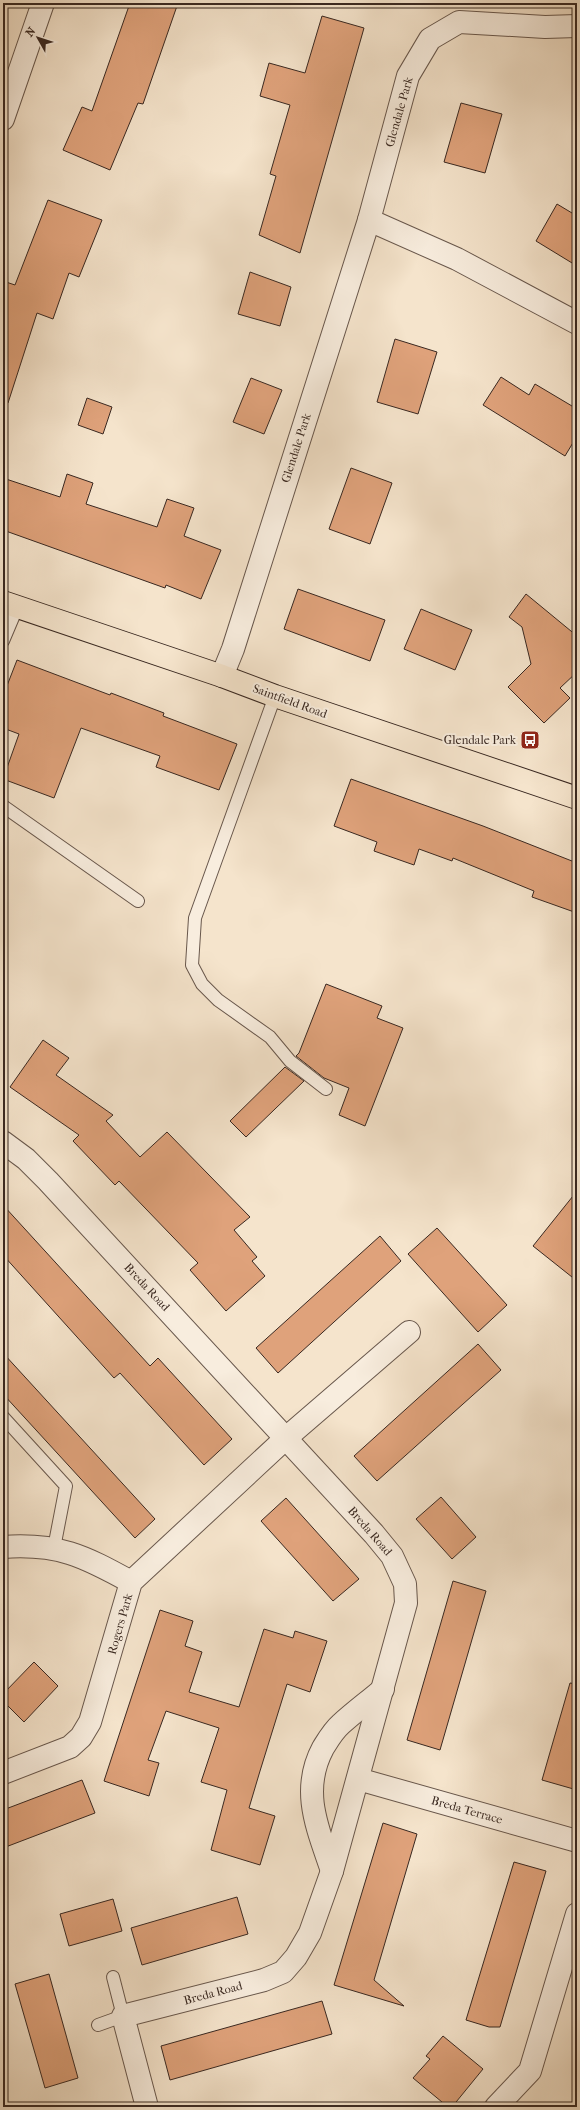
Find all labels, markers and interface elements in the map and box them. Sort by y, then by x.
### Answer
north arrow [18,18,58,58]
text: N [23,24,39,39]
street label: Glendale Park [382,75,416,149]
street label: Glendale Park [278,411,314,485]
street label: Saintfield Road [251,681,330,721]
bus stop icon: Glendale Park [519,729,541,751]
place label: Glendale Park [444,733,517,747]
street label: Breda Road [121,1260,173,1314]
street label: Breda Road [345,1504,395,1559]
street label: Rogers Park [105,1591,136,1656]
street label: Breda Terrace [430,1793,504,1827]
street label: Breda Road [182,1978,244,2008]

